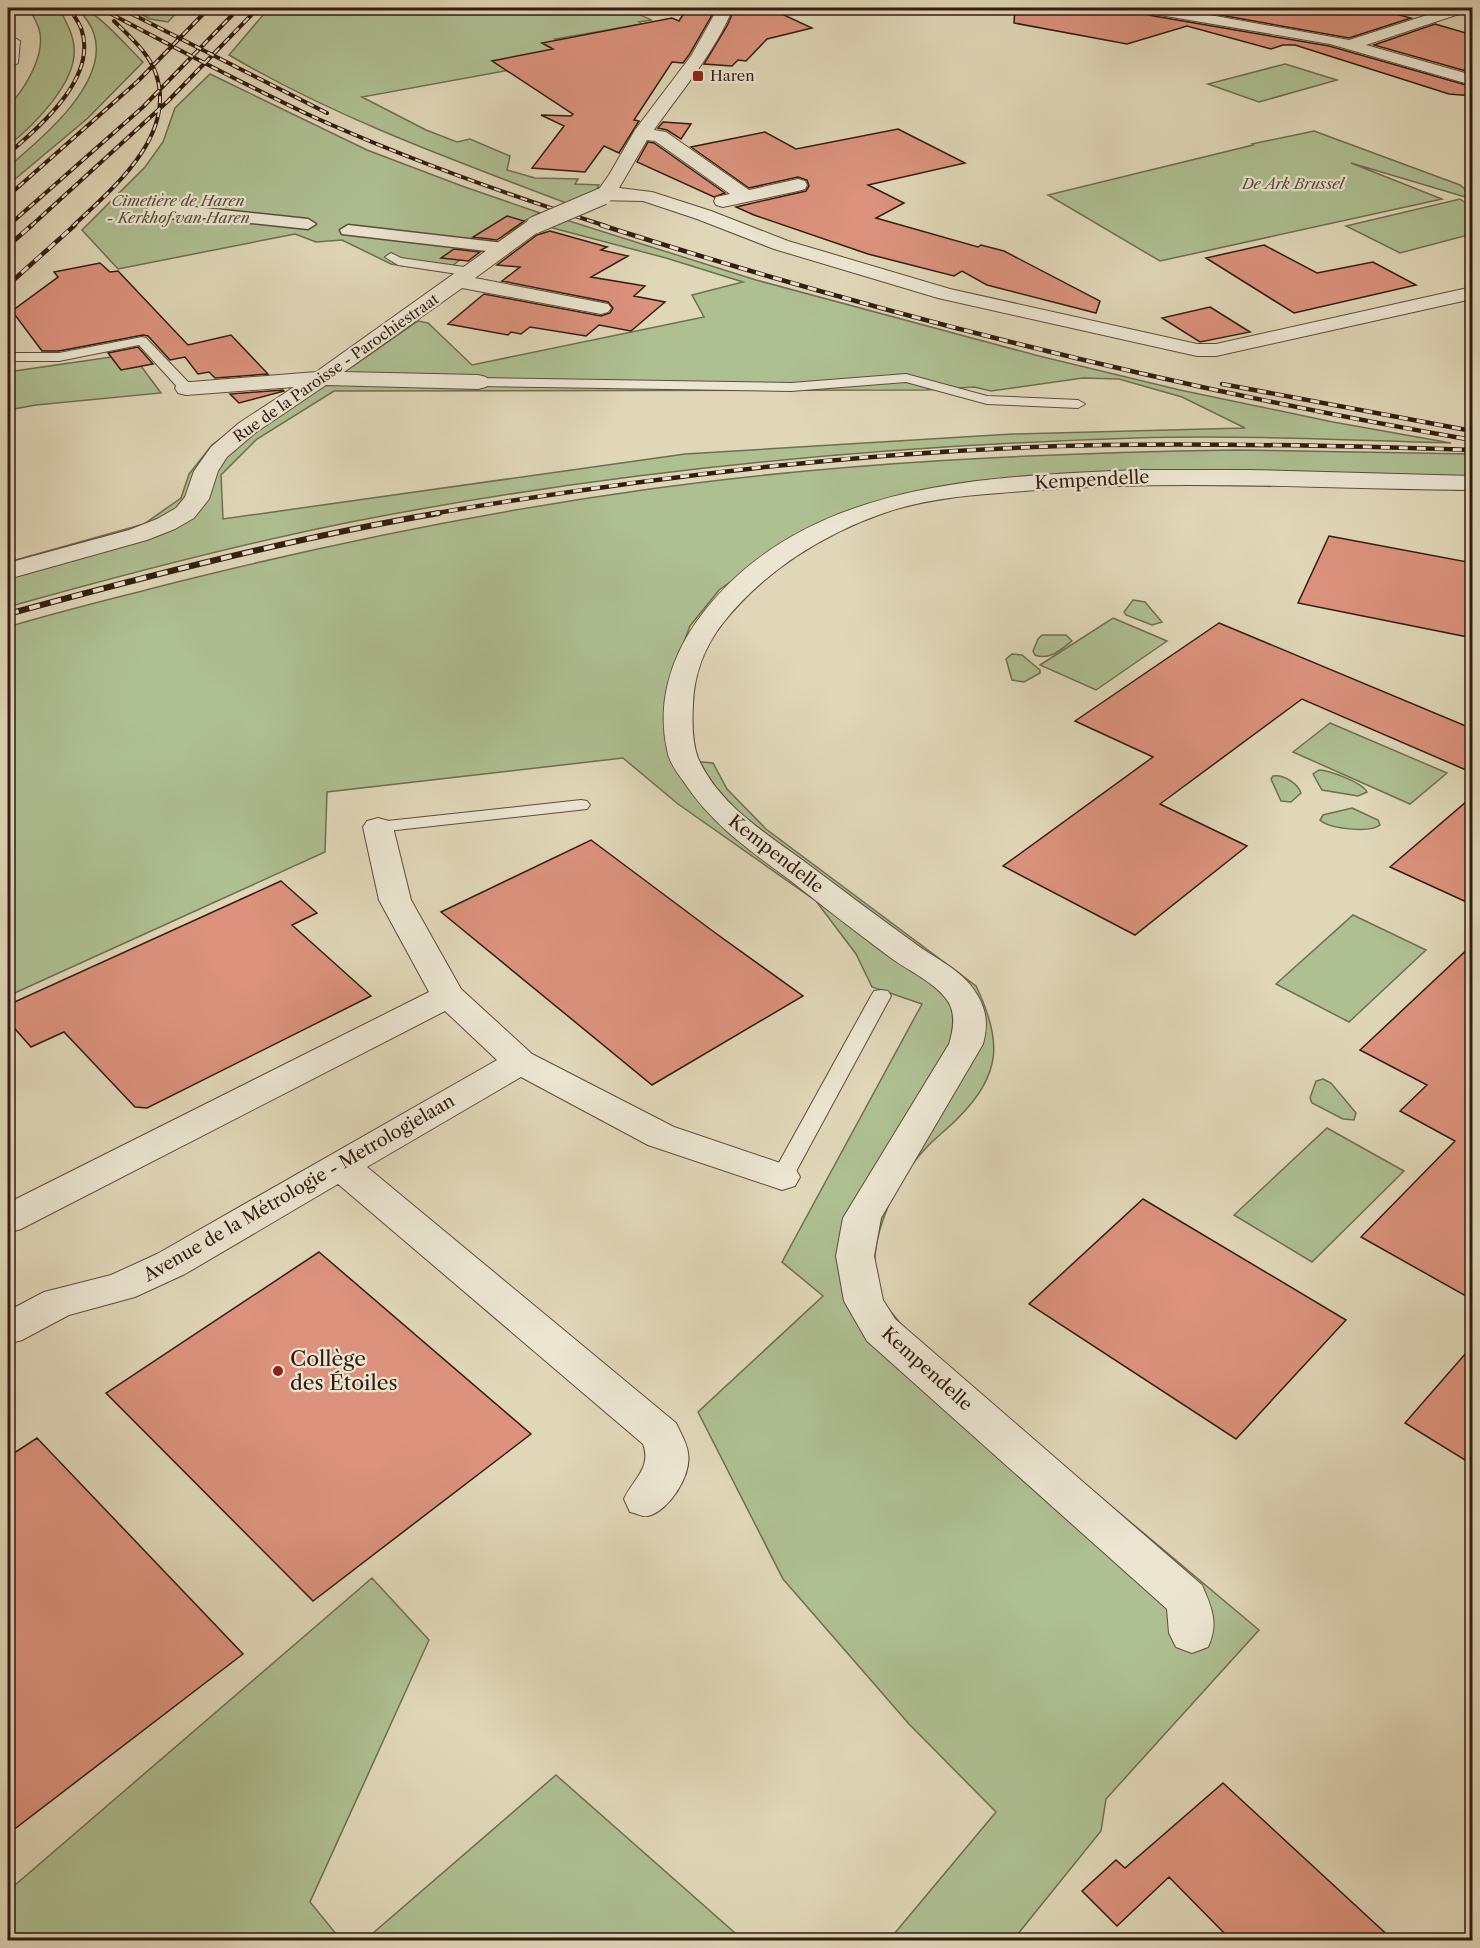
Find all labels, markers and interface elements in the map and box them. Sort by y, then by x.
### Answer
place label: Haren [710,66,755,85]
marker: Haren [691,69,705,83]
park label: De Ark Brussel [1241,174,1346,193]
park label: Cimetière de Haren - Kerkhof van Haren [106,191,250,227]
street label: Rue de la Paroisse - Parochiestraat [229,289,443,446]
street label: Kempendelle [1034,466,1150,494]
street label: Kempendelle [724,810,828,898]
street label: Avenue de la Métrologie - Metrologielaan [139,1090,458,1287]
street label: Kempendelle [877,1322,977,1416]
place label: Collège des Étoiles [290,1346,398,1395]
marker: Collège des Étoiles [271,1364,285,1378]

